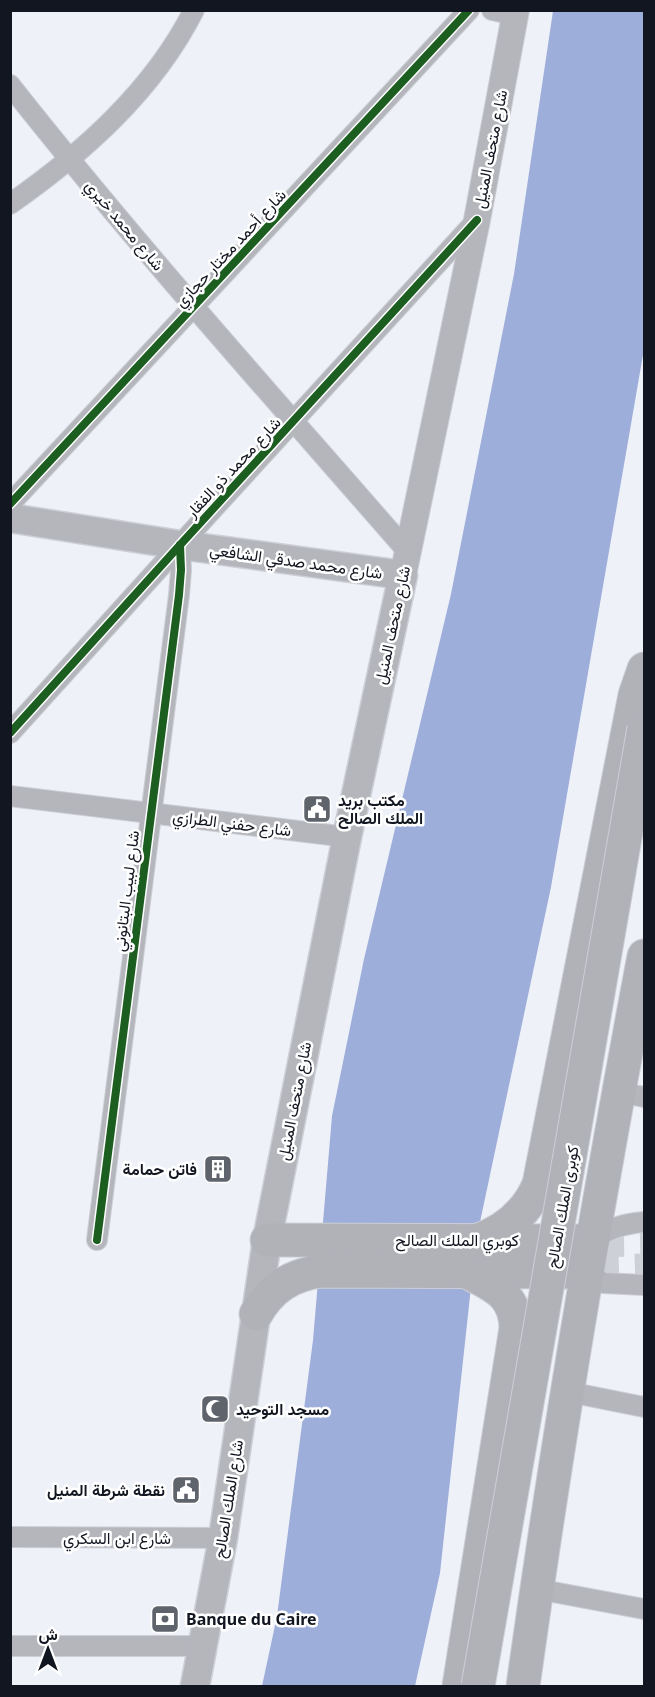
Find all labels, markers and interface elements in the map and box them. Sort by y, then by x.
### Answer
street label: شارع متحف المنيل [468,88,513,210]
street label: شارع محمد خيري [78,175,169,277]
street label: شارع أحمد مختار حجازي [169,184,293,314]
street label: شارع محمد ذو الفقار [180,412,286,524]
street label: شارع محمد صدقي الشافعي [208,538,384,587]
street label: شارع متحف المنيل [369,564,416,686]
place label: مكتب بريد الملك الصالح [338,789,423,830]
public building icon: مكتب بريد الملك الصالح [301,793,333,825]
street label: شارع حفني الطرازي [171,805,293,844]
street label: شارع لبيب البتانوني [108,829,147,953]
street label: شارع متحف المنيل [272,1040,317,1162]
street label: كوبرى الملك الصالح [540,1144,585,1270]
building icon: فاتن حمامة [202,1153,234,1185]
place label: فاتن حمامة [123,1158,197,1180]
street label: كوبري الملك الصالح [395,1229,519,1254]
mosque icon: مسجد التوحيد [199,1393,231,1425]
place label: مسجد التوحيد [236,1398,330,1420]
street label: شارع الملك الصالح [208,1438,249,1560]
public building icon: نقطة شرطة المنيل [170,1474,202,1506]
place label: نقطة شرطة المنيل [47,1479,165,1501]
street label: شارع ابن السكري [63,1527,171,1552]
bank icon: Banque du Caire [149,1603,181,1635]
place label: Banque du Caire [186,1608,317,1630]
north arrow [18,1619,78,1679]
text: ش [38,1623,58,1645]

